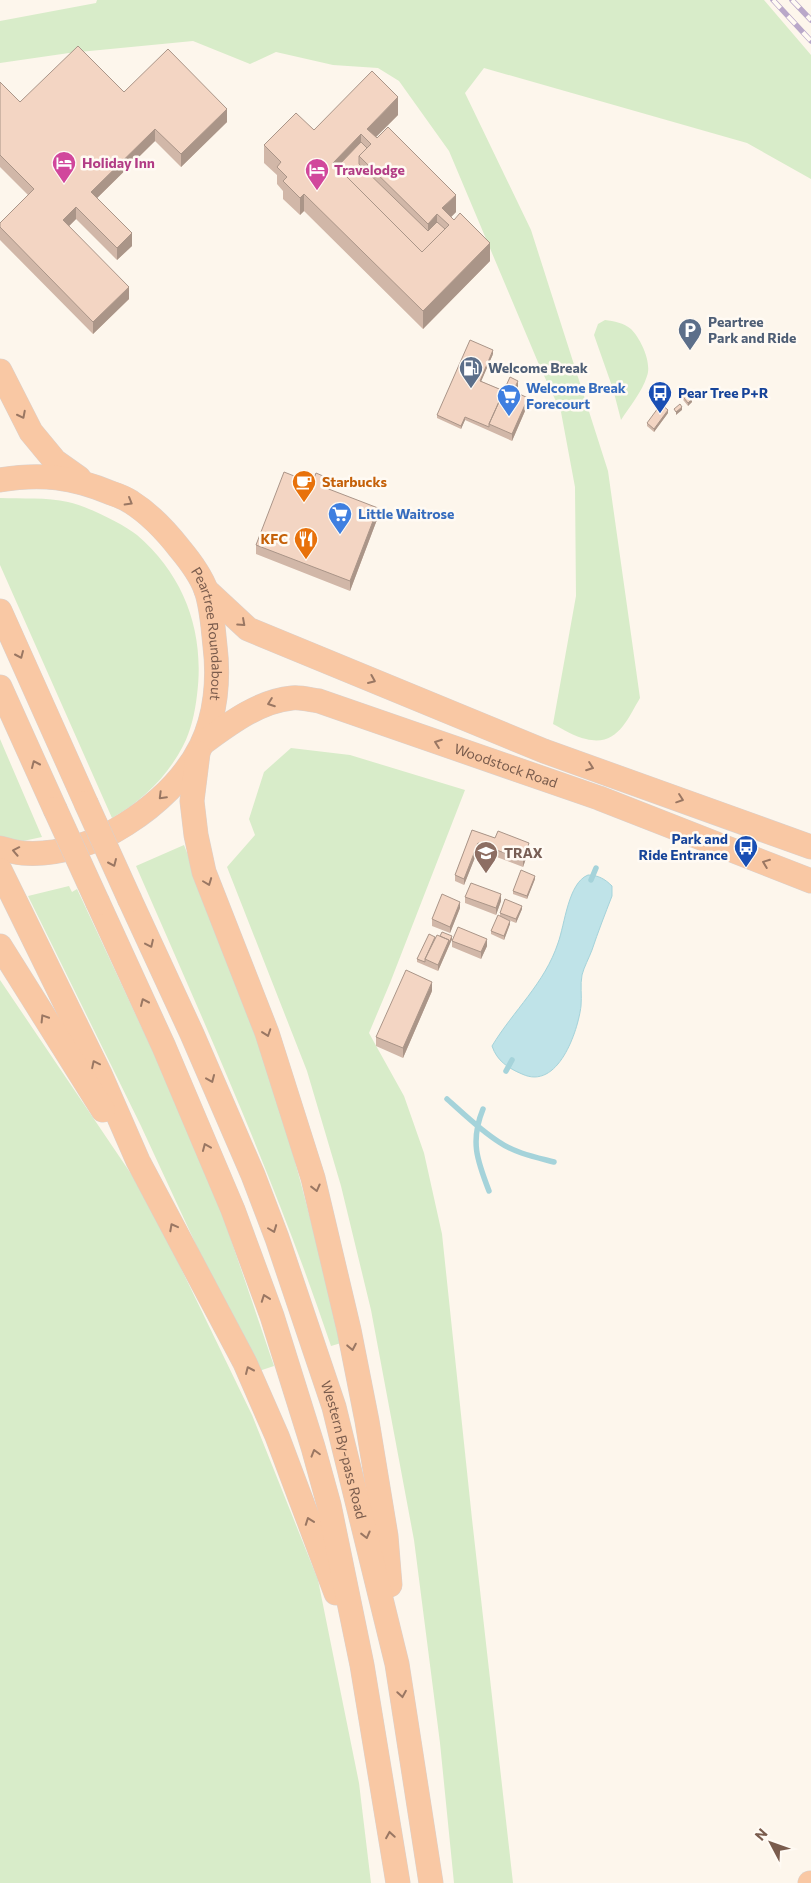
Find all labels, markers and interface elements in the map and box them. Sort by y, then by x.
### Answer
hotel icon: Holiday Inn [51,150,77,184]
place label: Holiday Inn [82,154,155,171]
hotel icon: Travelodge [304,157,330,191]
place label: Travelodge [334,161,405,178]
place label: Peartree Park and Ride [708,313,796,346]
parking icon: Peartree Park and Ride [677,317,703,351]
fuel station icon: Welcome Break [458,355,484,389]
place label: Welcome Break [488,359,588,376]
place label: Welcome Break Forecourt [526,379,626,412]
bus stop icon: Pear Tree P+R [647,380,673,414]
supermarket icon: Welcome Break Forecourt [496,383,522,417]
place label: Pear Tree P+R [678,384,769,401]
one-way arrow [16,410,26,419]
cafe icon: Starbucks [291,469,317,503]
place label: Starbucks [322,473,387,490]
one-way arrow [124,495,133,505]
supermarket icon: Little Waitrose [327,501,353,535]
place label: Little Waitrose [358,505,454,522]
restaurant icon: KFC [293,526,319,560]
place label: KFC [261,530,288,547]
street label: Peartree Roundabout [188,564,226,702]
one-way arrow [236,617,245,626]
one-way arrow [14,650,24,659]
one-way arrow [367,673,376,684]
one-way arrow [268,697,276,707]
one-way arrow [434,739,443,749]
street label: Woodstock Road [452,739,560,791]
one-way arrow [31,760,42,769]
one-way arrow [585,761,593,771]
one-way arrow [159,790,168,799]
one-way arrow [675,793,684,803]
place label: Park and Ride Entrance [639,830,728,863]
bus stop icon: Park and Ride Entrance [733,834,759,868]
school or university icon: TRAX [473,840,499,874]
place label: TRAX [504,844,543,861]
one-way arrow [11,847,20,857]
one-way arrow [107,858,118,867]
one-way arrow [762,859,770,869]
one-way arrow [202,877,212,886]
one-way arrow [144,939,155,948]
one-way arrow [139,998,150,1007]
one-way arrow [41,1014,51,1023]
one-way arrow [261,1028,271,1037]
one-way arrow [91,1061,101,1070]
one-way arrow [204,1074,215,1083]
one-way arrow [202,1143,212,1151]
one-way arrow [310,1184,320,1192]
one-way arrow [169,1223,179,1232]
one-way arrow [267,1224,278,1233]
one-way arrow [261,1294,271,1303]
one-way arrow [347,1342,357,1351]
one-way arrow [244,1366,255,1375]
street label: Western By-pass Road [318,1378,370,1521]
one-way arrow [310,1449,320,1457]
one-way arrow [305,1517,315,1526]
one-way arrow [360,1531,371,1540]
one-way arrow [396,1690,407,1698]
north arrow [746,1818,796,1868]
text: N [751,1825,771,1844]
one-way arrow [386,1831,396,1839]

